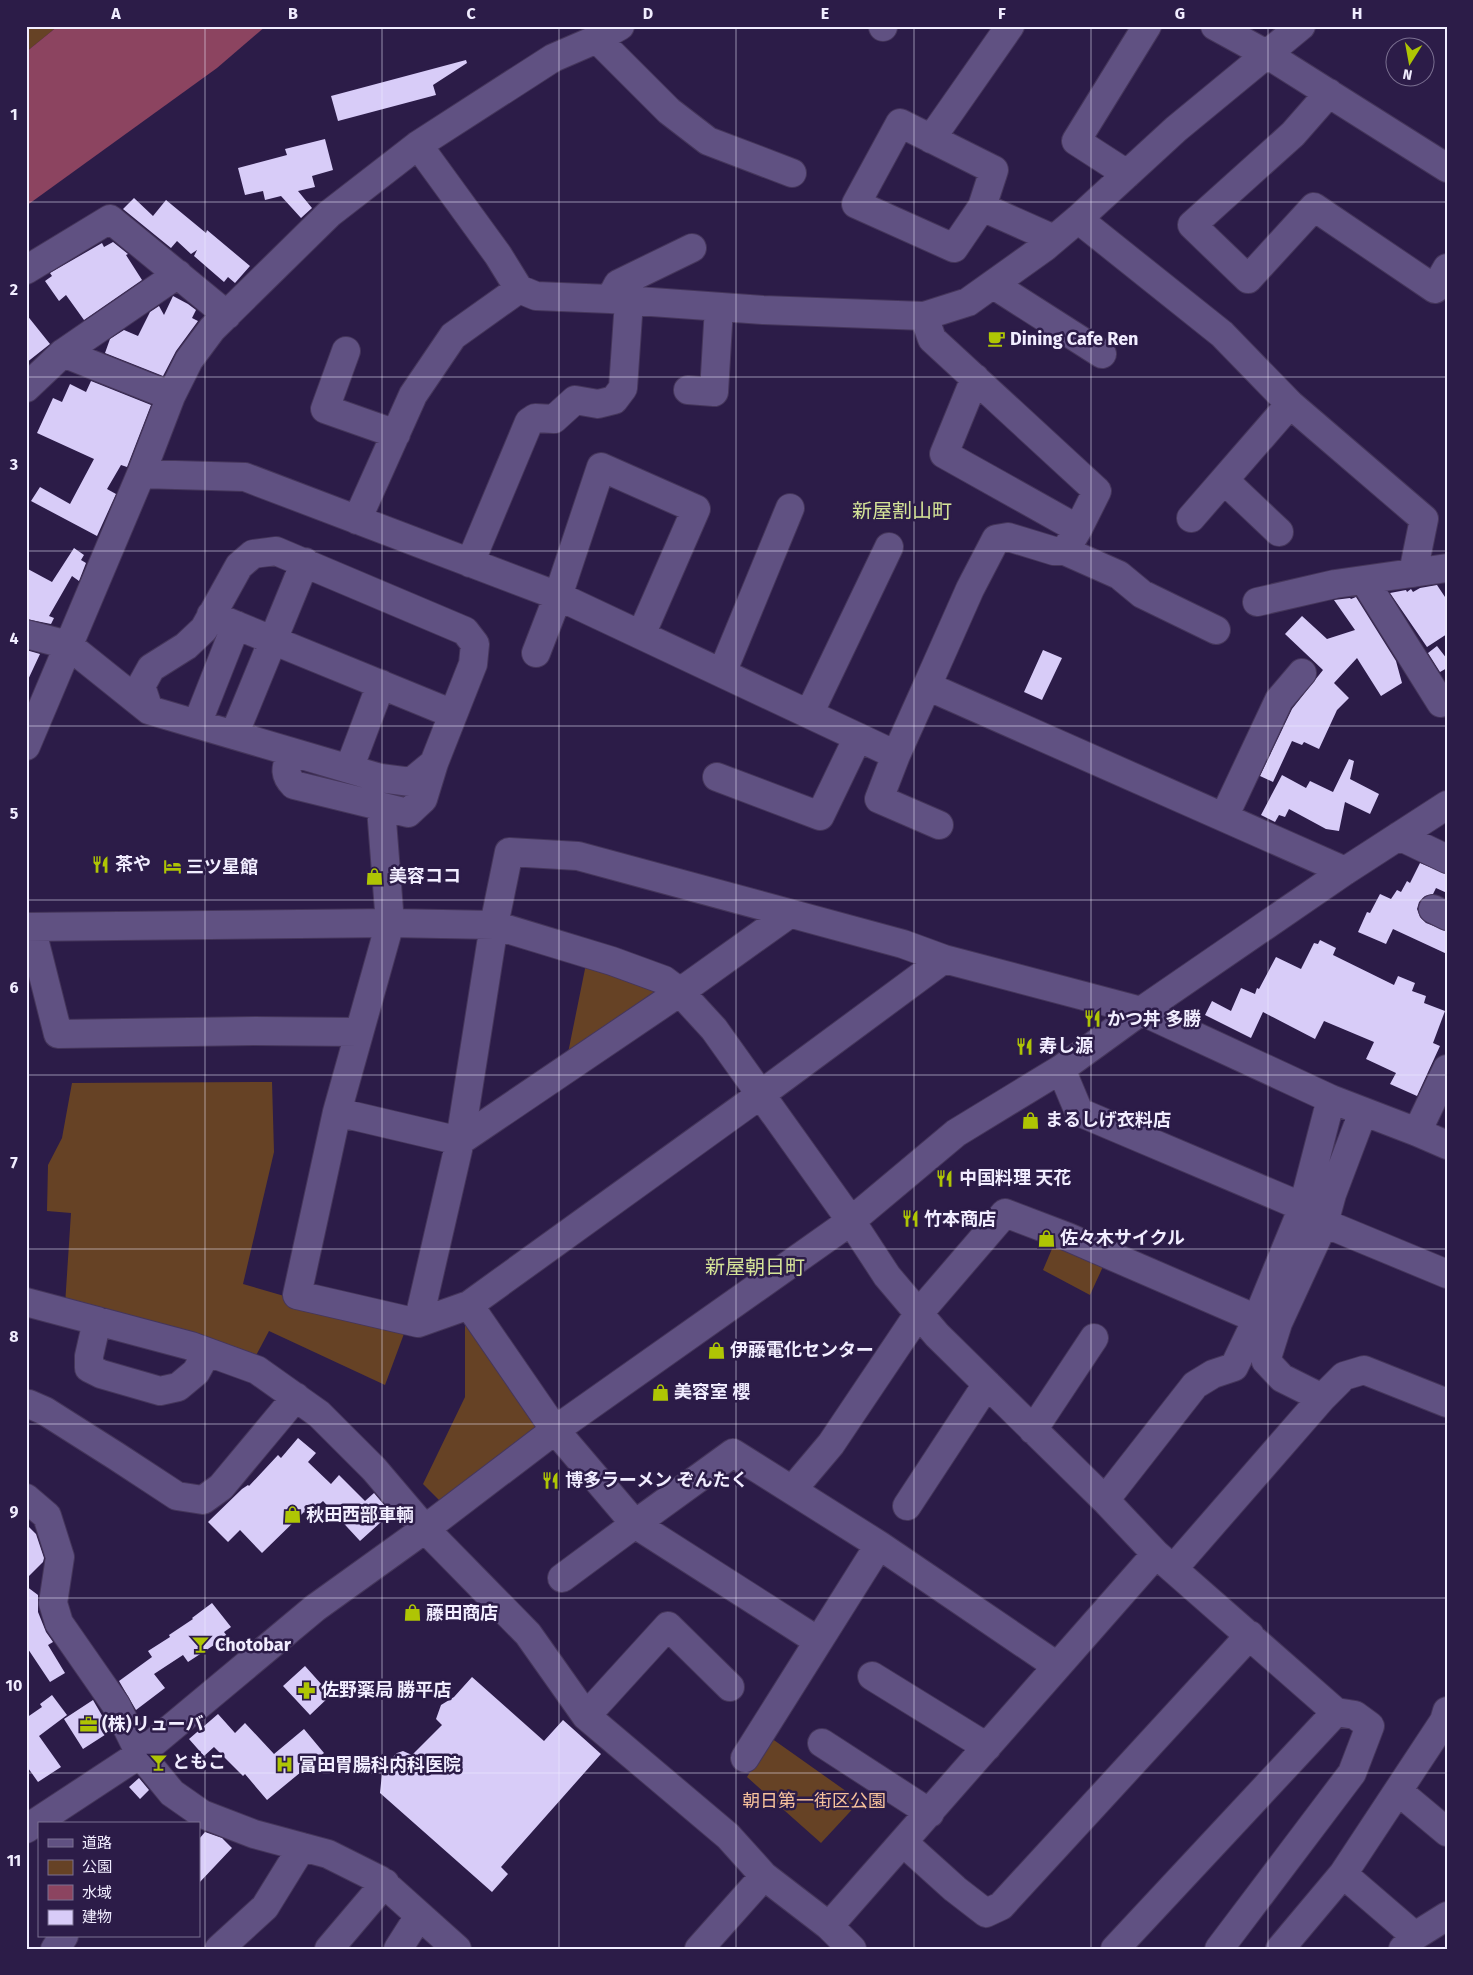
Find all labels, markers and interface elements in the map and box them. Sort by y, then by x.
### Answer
text: A [110,4,121,23]
text: B [288,4,298,23]
text: C [466,4,476,23]
text: D [643,4,653,23]
text: E [821,4,829,23]
text: F [998,4,1006,23]
text: G [1175,4,1185,23]
text: H [1352,4,1362,23]
north arrow [1386,38,1436,88]
text: N [1401,65,1414,84]
text: 1 [10,105,18,124]
text: 2 [10,280,18,299]
place label: Dining Cafe Ren [1010,328,1138,350]
cafe icon: Dining Cafe Ren [986,329,1006,349]
text: 3 [9,455,18,474]
district label: 新屋割山町 [852,499,952,523]
text: 4 [9,629,19,648]
text: 5 [10,804,19,823]
place label: 茶や [115,853,151,875]
restaurant icon: 茶や [91,854,111,874]
place label: 三ツ星館 [186,856,258,878]
hotel icon: 三ツ星館 [162,857,182,877]
place label: 美容ココ [389,865,461,887]
shop icon: 美容ココ [365,866,385,886]
text: 6 [9,978,19,997]
place label: かつ丼 多勝 [1107,1008,1201,1030]
restaurant icon: かつ丼 多勝 [1083,1009,1103,1029]
place label: 寿し源 [1039,1035,1093,1057]
restaurant icon: 寿し源 [1015,1036,1035,1056]
place label: まるしげ衣料店 [1045,1109,1171,1131]
shop icon: まるしげ衣料店 [1021,1110,1041,1130]
text: 7 [10,1153,18,1172]
place label: 中国料理 天花 [959,1167,1071,1189]
restaurant icon: 中国料理 天花 [935,1168,955,1188]
place label: 竹本商店 [924,1208,996,1230]
restaurant icon: 竹本商店 [900,1209,920,1229]
place label: 佐々木サイクル [1060,1227,1185,1249]
shop icon: 佐々木サイクル [1036,1228,1056,1248]
district label: 新屋朝日町 [705,1255,805,1279]
text: 8 [9,1327,19,1346]
place label: 伊藤電化センター [730,1339,874,1361]
shop icon: 伊藤電化センター [706,1340,726,1360]
place label: 美容室 櫻 [674,1381,750,1403]
shop icon: 美容室 櫻 [650,1382,670,1402]
place label: 博多ラーメン ぞんたく [565,1469,749,1491]
restaurant icon: 博多ラーメン ぞんたく [541,1470,561,1490]
text: 9 [10,1502,19,1521]
place label: 秋田西部車輌 [306,1504,414,1526]
shop icon: 秋田西部車輌 [282,1505,302,1525]
place label: 藤田商店 [426,1602,498,1624]
shop icon: 藤田商店 [402,1603,422,1623]
place label: Chotobar [215,1634,292,1656]
bar icon: Chotobar [191,1635,211,1655]
text: 10 [6,1676,22,1695]
place label: 佐野薬局 勝平店 [321,1679,451,1701]
pharmacy icon: 佐野薬局 勝平店 [297,1680,317,1700]
place label: (株)リューバ [102,1713,204,1735]
office icon: (株)リューバ [78,1714,98,1734]
place label: ともこ [172,1751,226,1773]
bar icon: ともこ [148,1752,168,1772]
place label: 富田胃腸科内科医院 [299,1754,461,1776]
hospital icon: 富田胃腸科内科医院 [275,1755,295,1775]
park label: 朝日第一街区公園 [742,1790,886,1812]
legend [38,1822,200,1938]
text: 道路 [82,1834,112,1852]
text: 11 [7,1851,21,1870]
text: 公園 [82,1858,112,1876]
text: 水域 [82,1884,112,1902]
text: 建物 [82,1908,112,1926]

